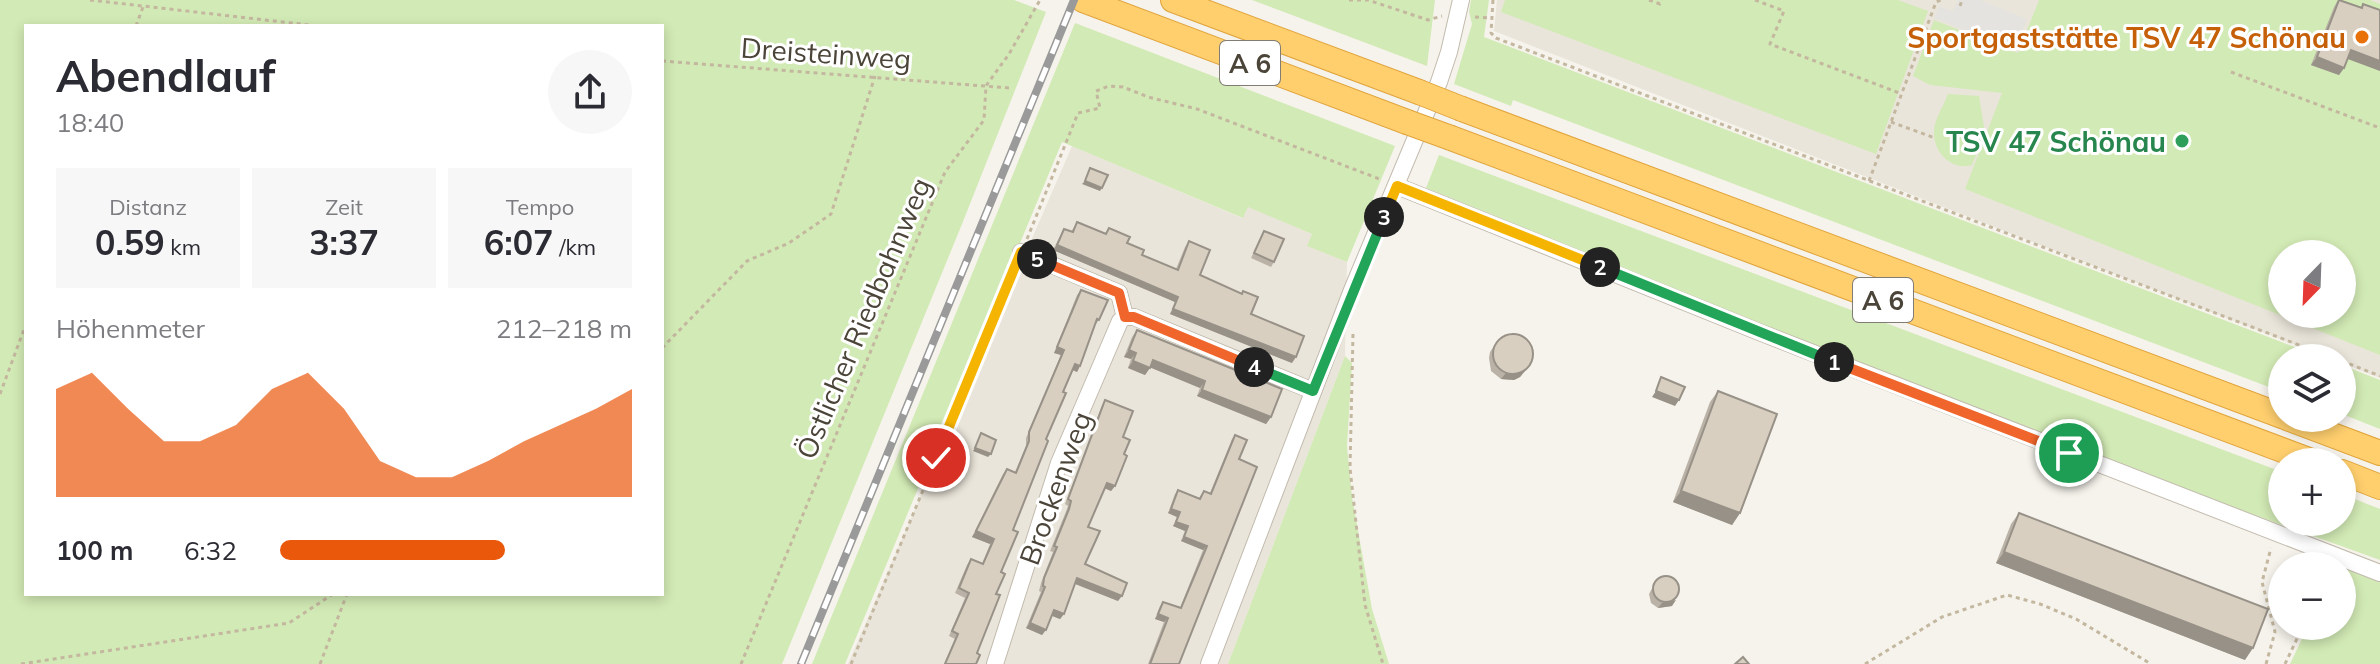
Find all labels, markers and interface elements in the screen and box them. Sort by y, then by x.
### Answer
place label: Sportgaststätte TSV 47 Schönau [1907,20,2346,55]
marker: Sportgaststätte TSV 47 Schönau [2353,28,2371,46]
street label: Dreisteinweg [740,30,912,76]
road number: A 6 [1220,41,1280,85]
text: Abendlauf [56,48,275,103]
button: share [548,50,632,134]
text: 18:40 [56,106,124,139]
place label: TSV 47 Schönau [1946,124,2166,159]
marker: TSV 47 Schönau [2173,132,2191,150]
street label: Östlicher Riedbahnweg [788,172,938,464]
text: Distanz [109,193,187,221]
text: Zeit [325,193,363,221]
text: Tempo [506,193,574,221]
pin: 3 [1364,197,1404,237]
text: 3 [1377,203,1391,231]
text: 0.59 [95,221,165,264]
text: 3:37 [309,221,379,264]
text: 6:07 [484,221,554,264]
text: km [165,233,201,261]
text: /km [554,233,596,261]
pin: 5 [1017,239,1057,279]
north arrow [2268,240,2356,328]
map controls [2268,240,2356,640]
text: 5 [1030,245,1044,273]
pin: 2 [1580,247,1620,287]
text: 2 [1593,253,1607,281]
road number: A 6 [1853,278,1913,322]
text: Höhenmeter [56,312,205,345]
text: 212–218 m [496,312,632,345]
pin: 1 [1814,342,1854,382]
button: layers [2268,344,2356,432]
pin: 4 [1234,347,1274,387]
text: 1 [1827,348,1841,376]
text: 4 [1247,353,1261,381]
street label: Brockenweg [1011,407,1099,569]
pin [2035,419,2103,487]
pin [902,424,970,492]
icon: arrive [2047,431,2091,475]
icon: check [914,436,958,480]
button: + [2268,448,2356,536]
text: 100 m [56,534,133,567]
text: 6:32 [184,534,237,567]
button: − [2268,552,2356,640]

